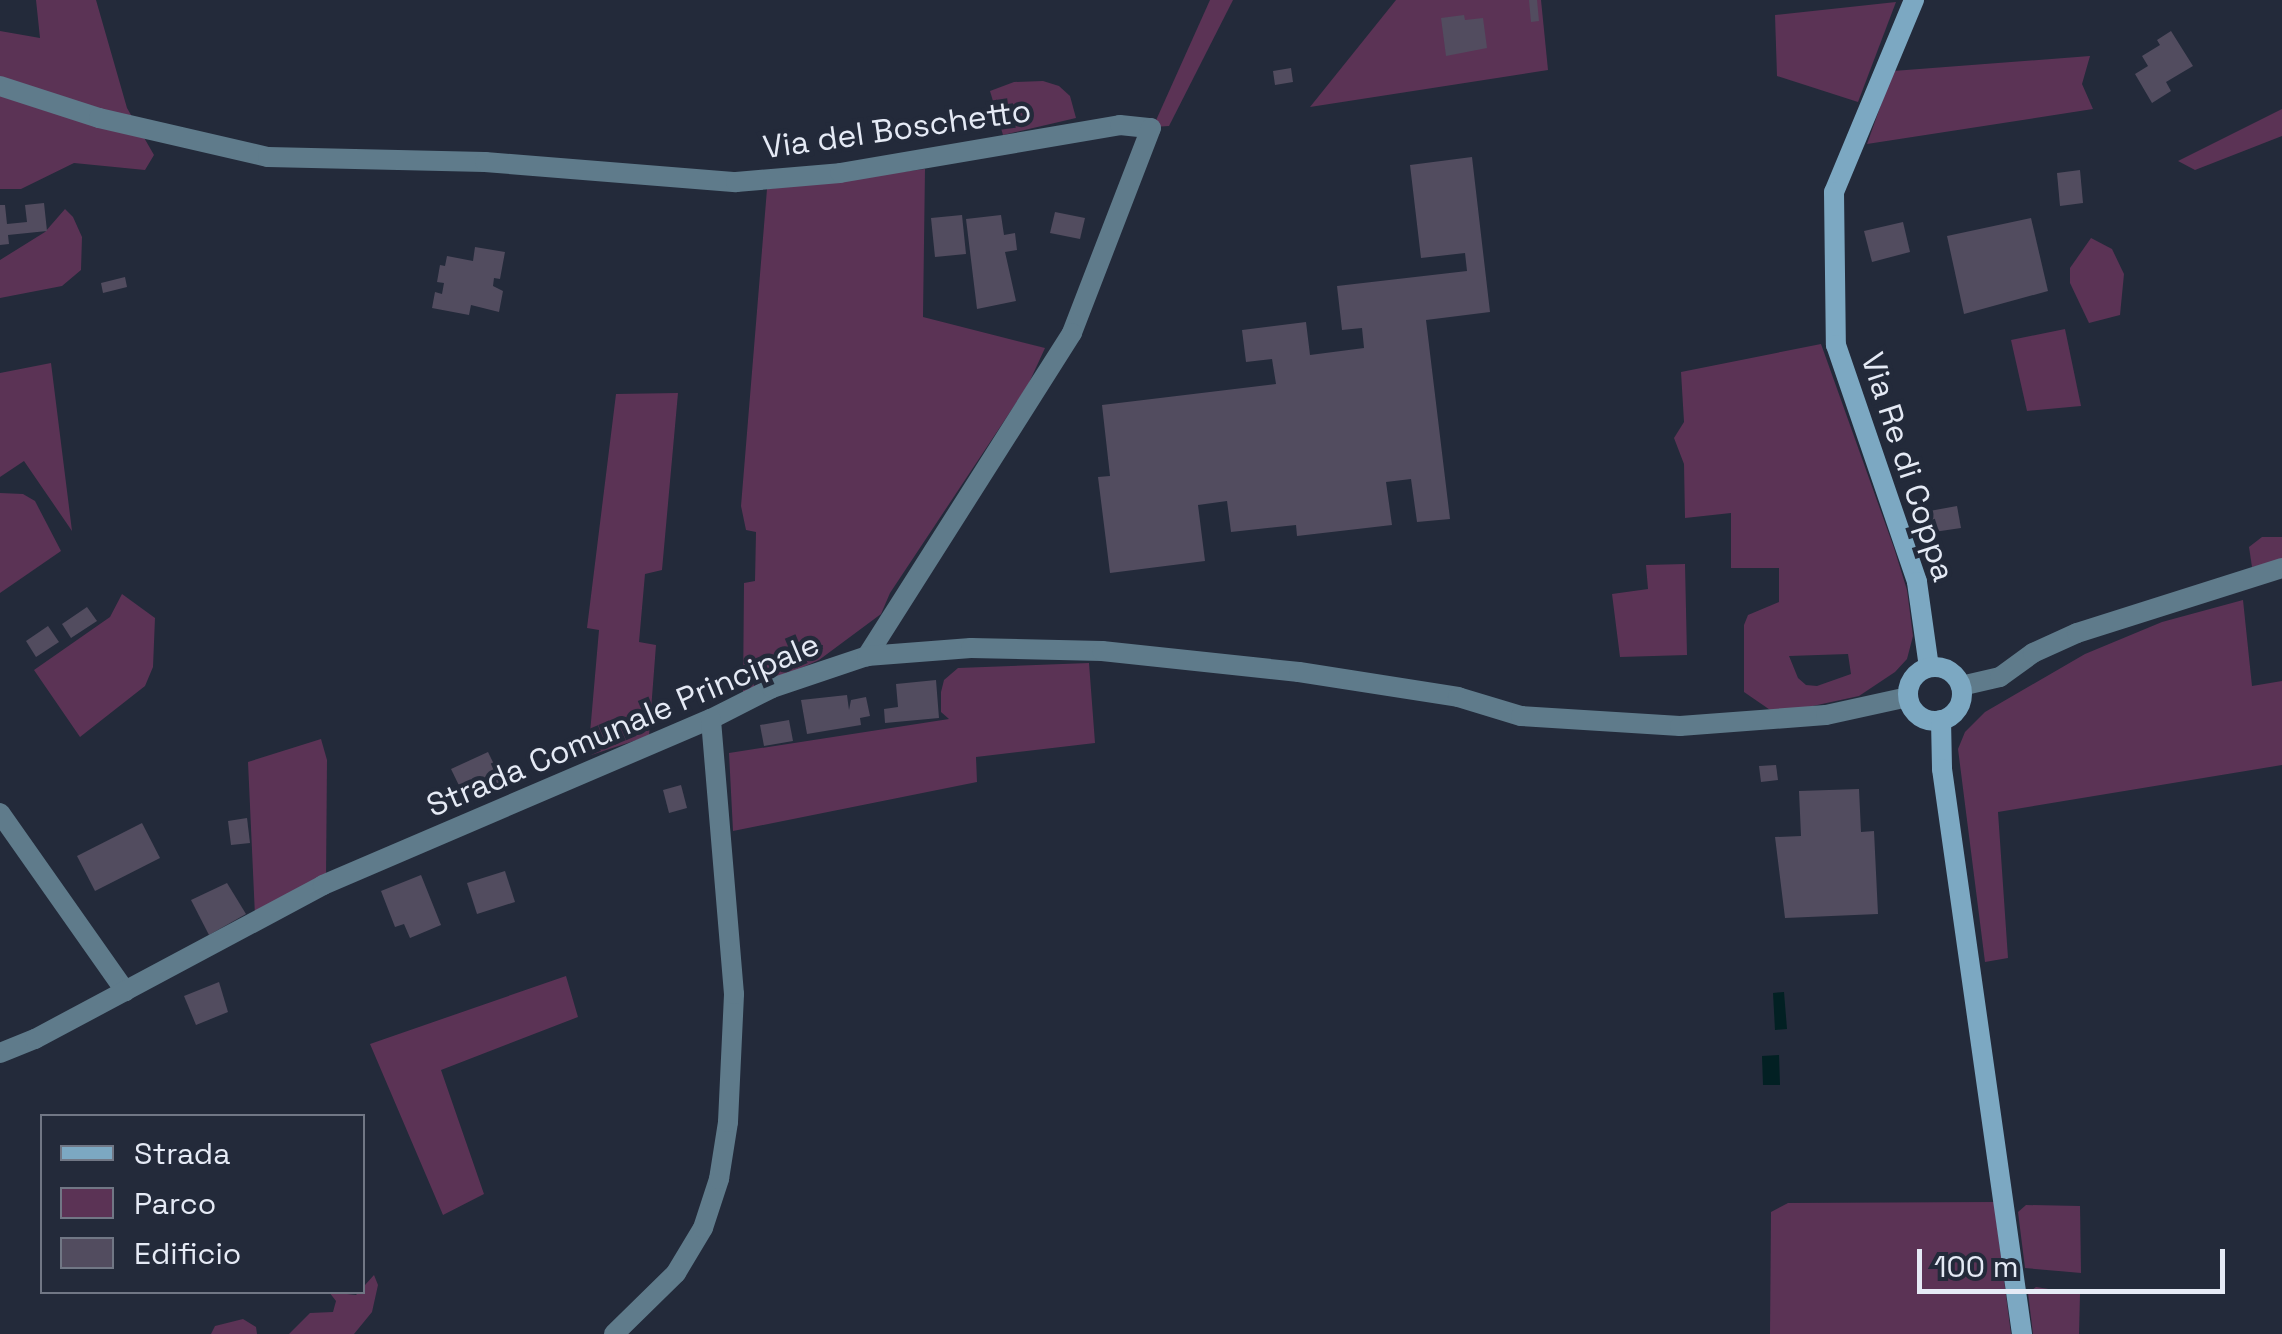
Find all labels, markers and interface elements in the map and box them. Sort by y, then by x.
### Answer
street label: Via del Boschetto [761,91,1033,167]
street label: Via Re di Coppa [1853,348,1963,586]
street label: Strada Comunale Principale [421,625,825,825]
legend [40,1114,365,1294]
text: Strada [134,1134,230,1173]
text: Parco [134,1184,216,1223]
scale bar [1922,1229,2230,1291]
text: Edificio [134,1234,241,1273]
text: 100 m [1934,1247,2019,1286]

